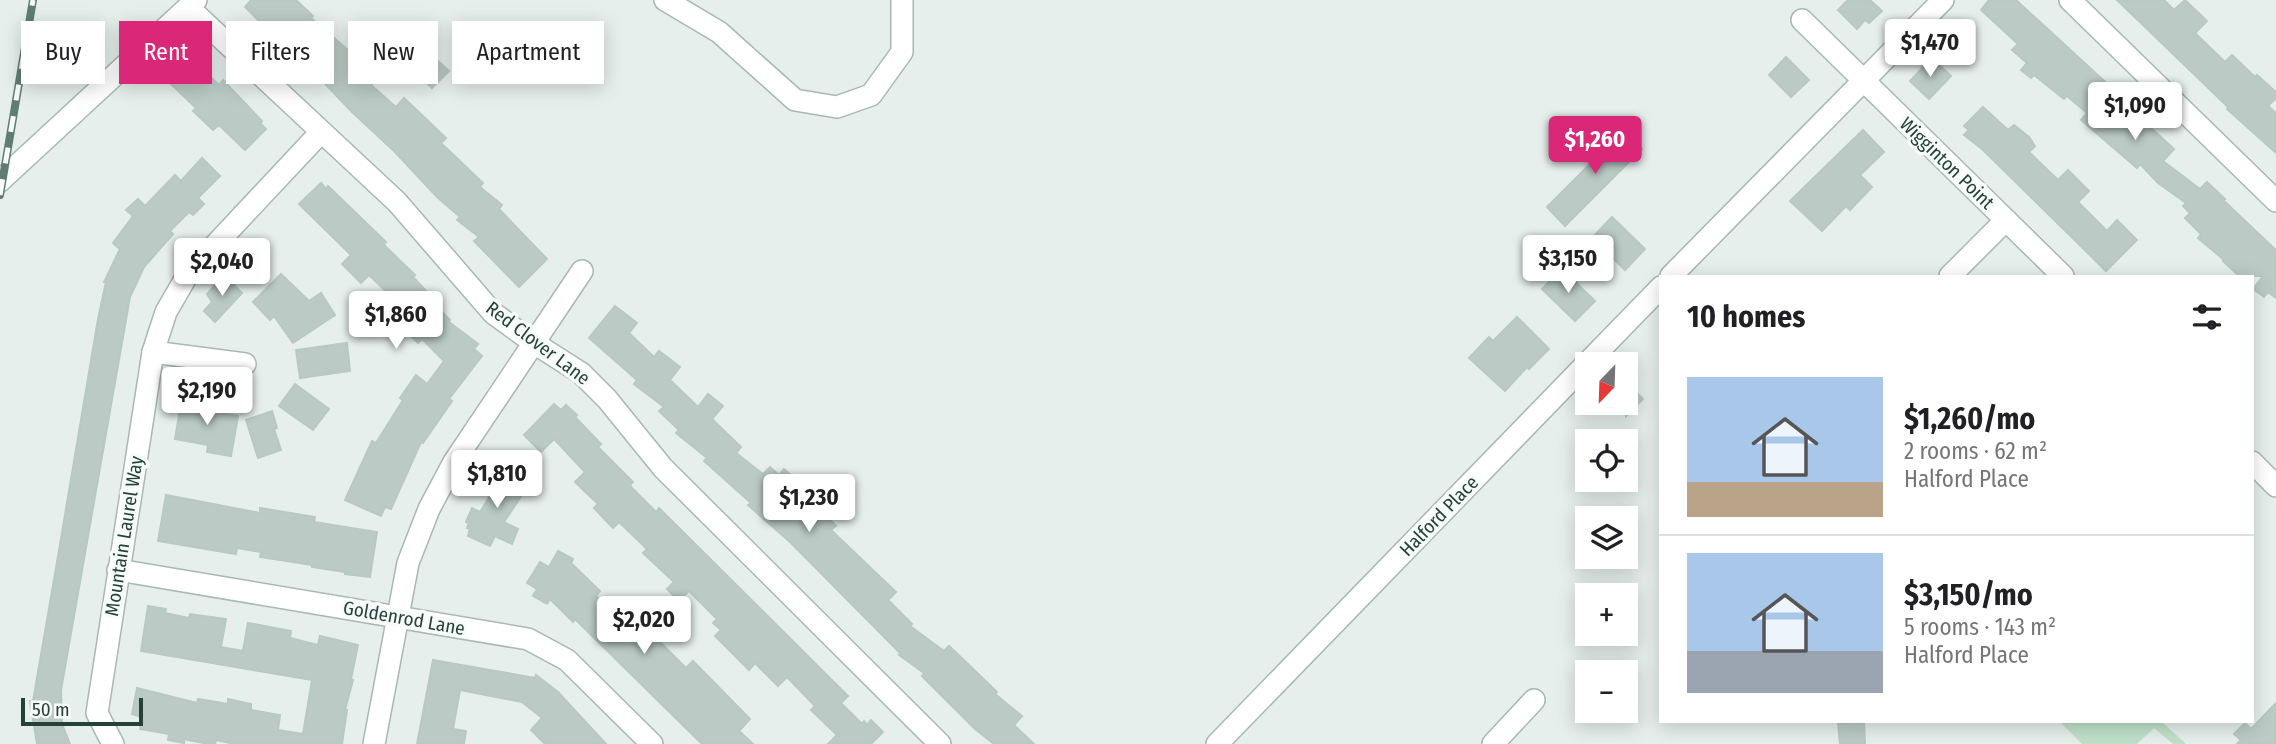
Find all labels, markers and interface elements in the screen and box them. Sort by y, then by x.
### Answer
pin: $1,470 [1873,20,1987,79]
chip: Buy [21,21,105,84]
chip: Rent [119,21,212,84]
chip: Filters [226,21,334,84]
chip: New [348,21,438,84]
chip: Apartment [452,21,604,84]
text: $1,470 [1901,28,1959,56]
pin: $1,090 [2078,82,2192,142]
text: $1,090 [2104,91,2166,119]
street label: Wigginton Point [1895,112,2000,214]
pin: $1,260 [1538,116,1652,176]
text: $1,260 [1565,125,1625,153]
pin: $3,150 [1511,236,1625,295]
pin: $2,040 [165,238,279,298]
text: $3,150 [1539,244,1597,272]
text: $2,040 [190,247,254,275]
pin: $1,860 [339,292,453,351]
street label: Red Clover Lane [481,296,595,390]
icon: filters [2188,298,2226,336]
text: 10 homes [1687,299,1805,335]
text: $1,860 [365,300,427,328]
north arrow [1575,352,1638,415]
map controls [1575,352,1638,723]
pin: $2,190 [150,368,264,427]
text: $2,190 [178,376,236,404]
text: $1,260/mo [1904,401,2035,437]
icon: home [1743,405,1827,489]
button: locate [1575,429,1638,492]
text: 2 rooms · 62 m² [1904,437,2047,465]
pin: $1,810 [440,450,554,510]
street label: Mountain Laurel Way [100,454,148,618]
text: $1,810 [467,459,527,487]
text: Halford Place [1904,465,2029,493]
street label: Halford Place [1395,471,1483,561]
pin: $1,230 [752,475,866,534]
text: $1,230 [779,483,839,511]
button: layers [1575,506,1638,569]
text: $3,150/mo [1904,577,2033,613]
icon: home [1743,581,1827,665]
button: + [1575,583,1638,646]
street label: Goldenrod Lane [341,596,467,640]
pin: $2,020 [587,596,701,656]
text: $2,020 [613,605,675,633]
text: 5 rooms · 143 m² [1904,613,2056,641]
text: Halford Place [1904,641,2029,669]
button: − [1575,660,1638,723]
scale bar [21,695,144,727]
text: 50 m [32,698,70,721]

